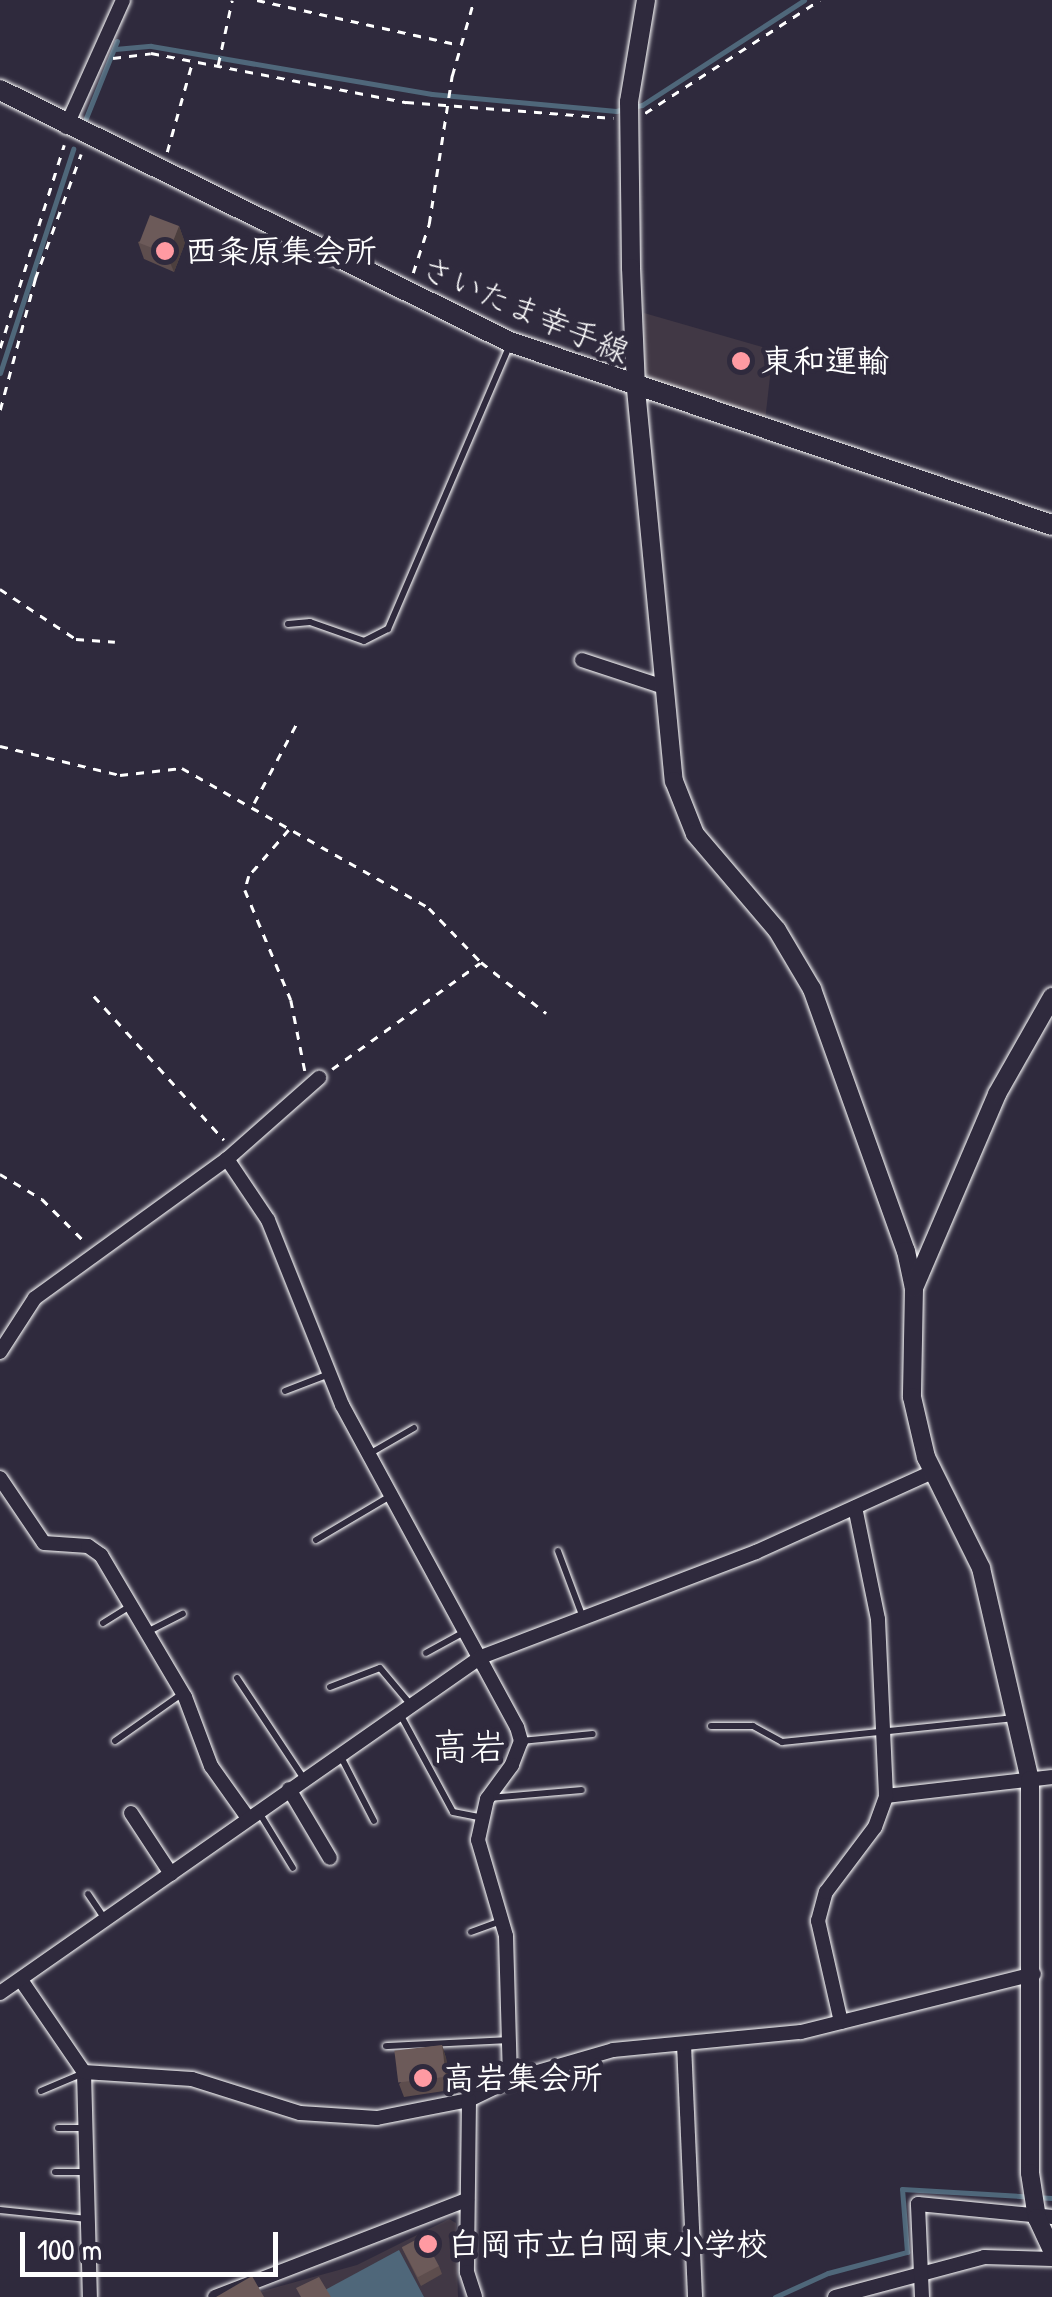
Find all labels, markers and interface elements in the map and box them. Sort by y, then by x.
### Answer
place label: 西粂原集会所 [185,232,377,270]
marker: 西粂原集会所 [154,240,176,262]
street label: さいたま幸手線 [414,249,636,371]
place label: 東和運輸 [761,342,889,380]
marker: 東和運輸 [730,350,752,372]
district label: 高岩 [431,1724,507,1770]
place label: 高岩集会所 [443,2059,603,2097]
marker: 高岩集会所 [412,2067,434,2089]
scale bar [25,2212,282,2274]
place label: 白岡市立白岡東小学校 [448,2225,768,2263]
text: 100 m [37,2229,102,2269]
marker: 白岡市立白岡東小学校 [417,2233,439,2255]

